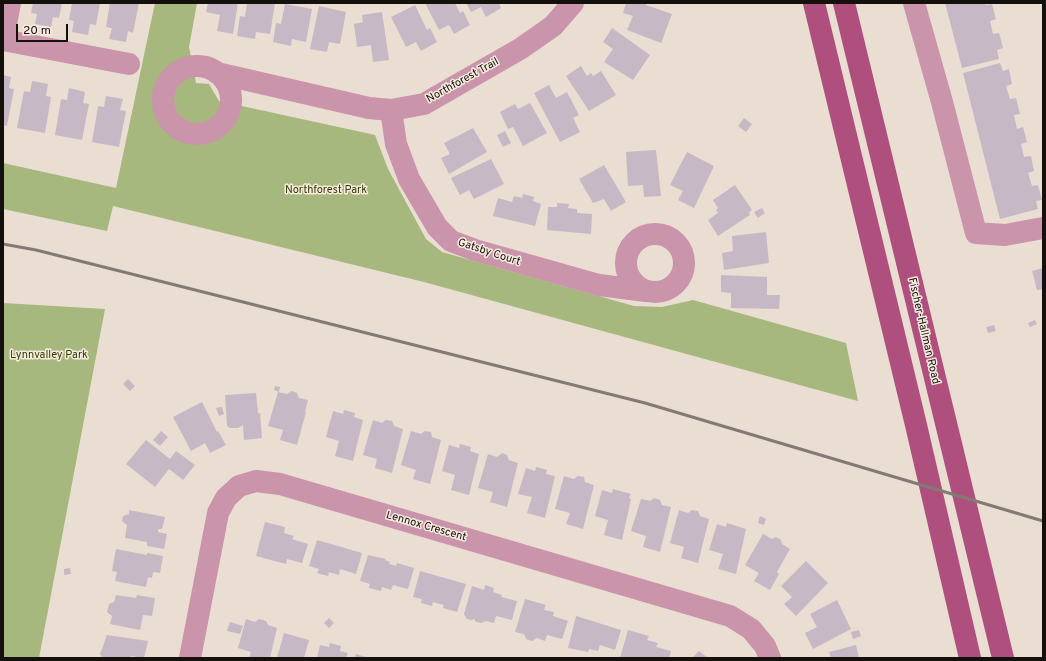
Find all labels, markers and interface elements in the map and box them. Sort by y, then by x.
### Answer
scale bar [18,16,70,42]
text: 20 m [23,23,51,39]
street label: Northforest Trail [425,56,501,106]
park label: Northforest Park [285,184,367,198]
street label: Gatsby Court [456,237,522,269]
street label: Fischer-Hallman Road [904,277,942,385]
park label: Lynnvalley Park [10,349,88,363]
street label: Lennox Crescent [384,509,468,545]

